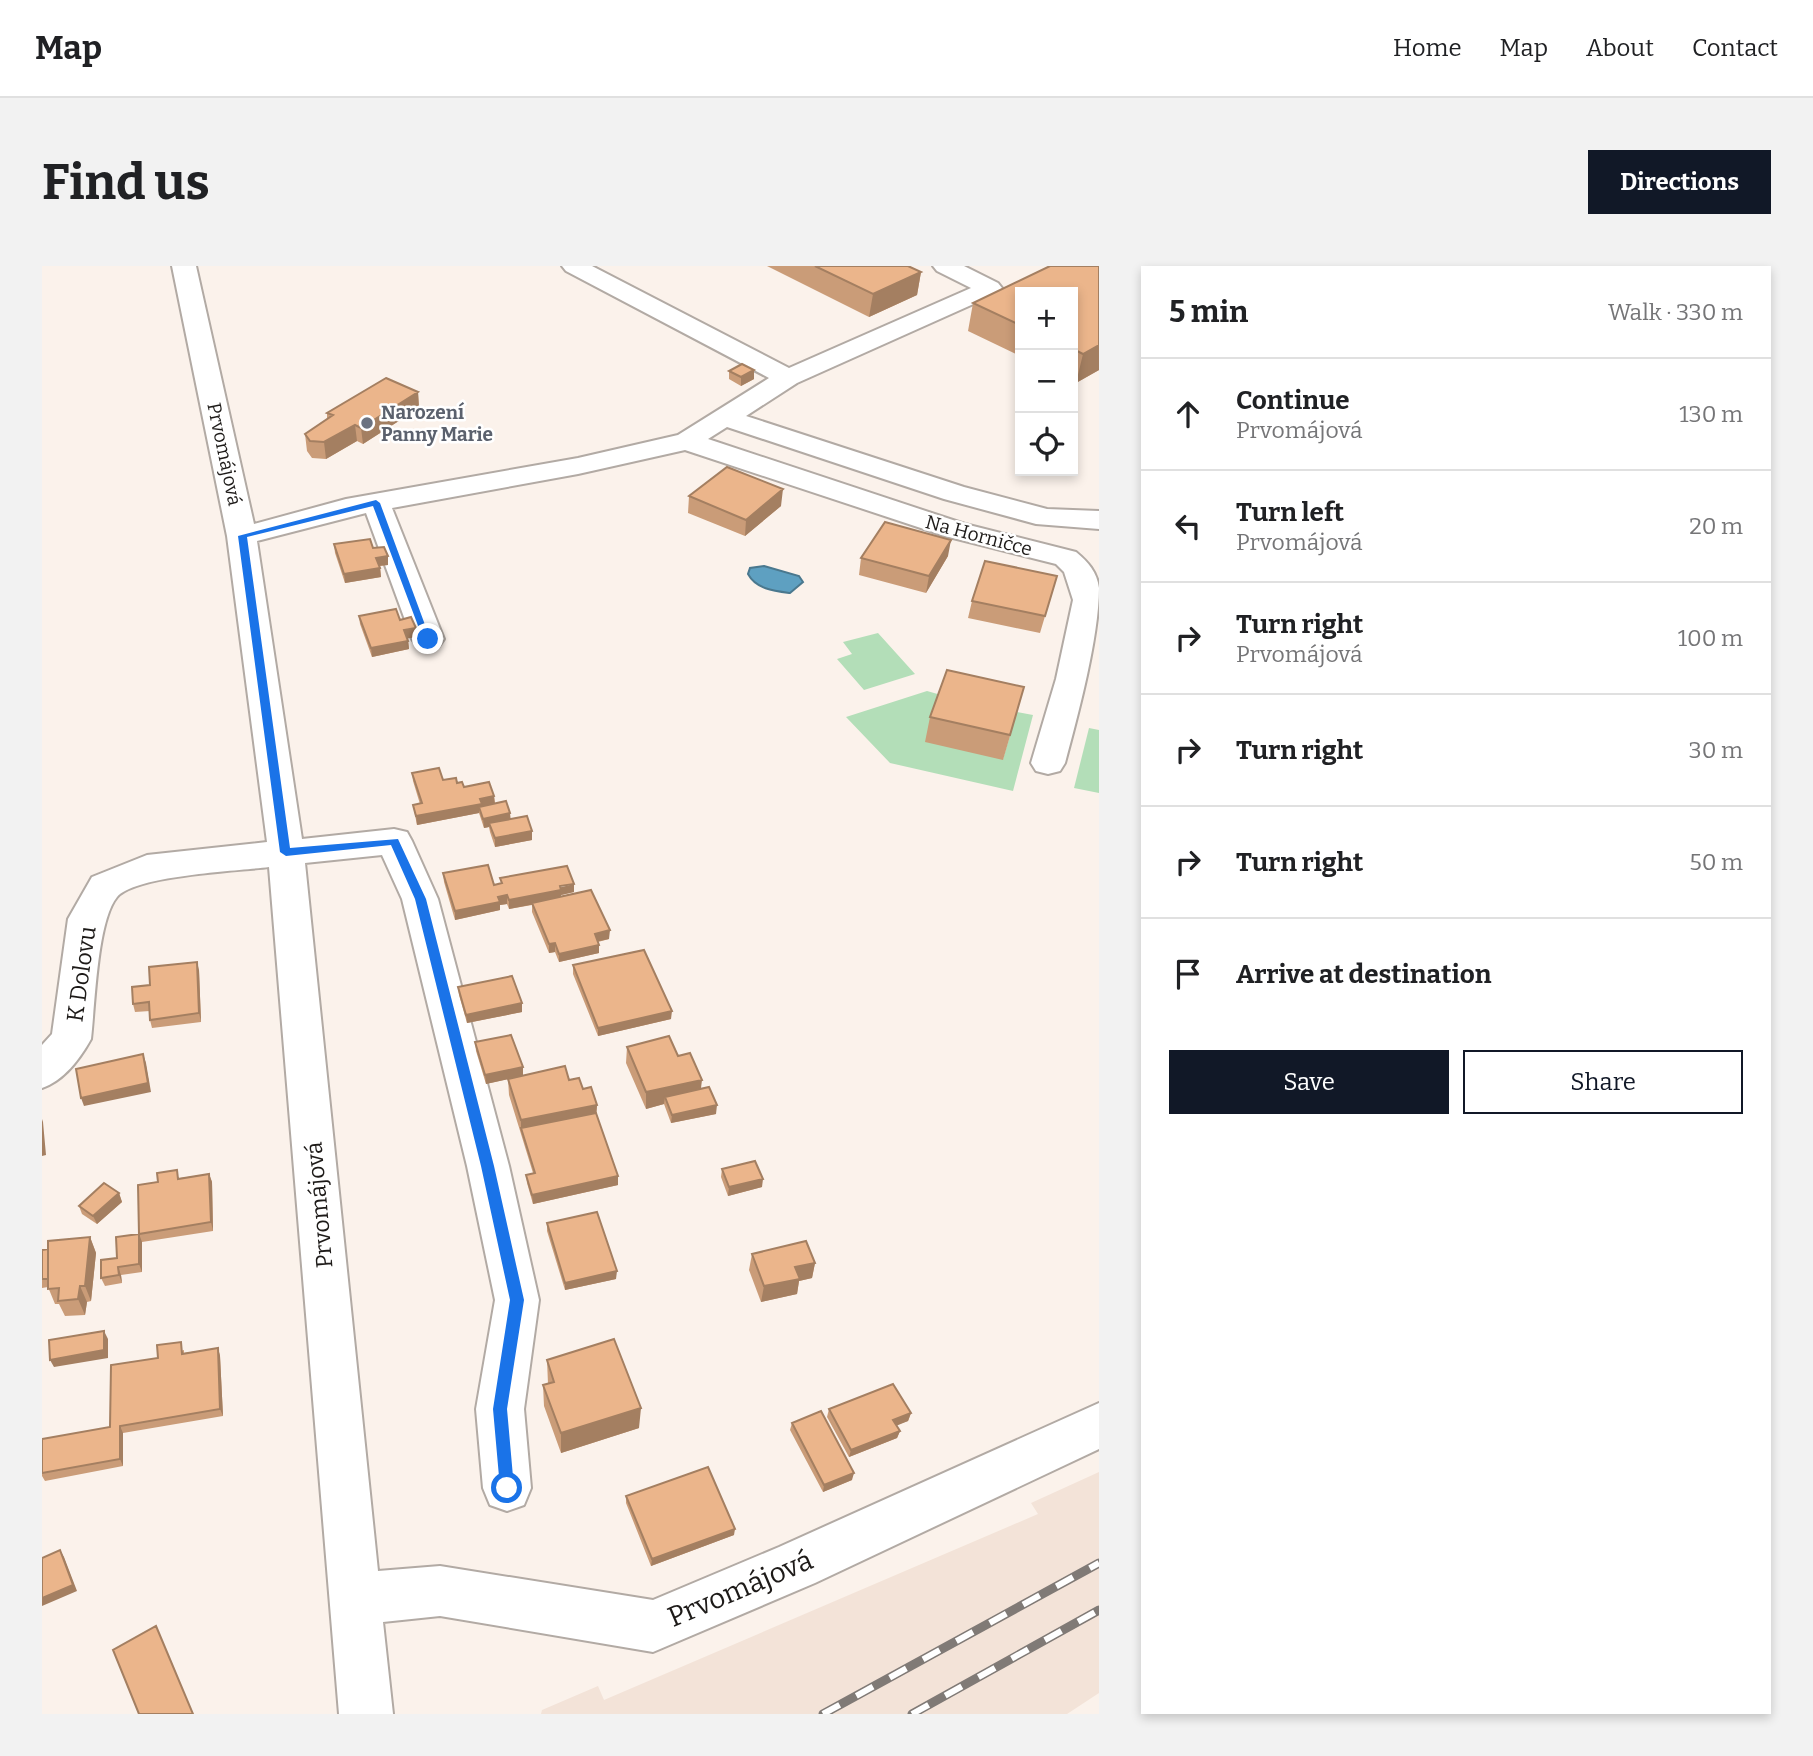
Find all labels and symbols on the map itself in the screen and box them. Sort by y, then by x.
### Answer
street label: Prvomájová [202,401,247,508]
place label: Narození Panny Marie [381,401,493,446]
marker: Narození Panny Marie [359,415,375,431]
street label: Na Horničce [923,510,1035,561]
route end [412,623,443,654]
street label: K Dolovu [60,924,102,1024]
street label: Prvomájová [300,1140,338,1269]
route start [491,1472,522,1503]
street label: Prvomájová [663,1543,818,1634]

